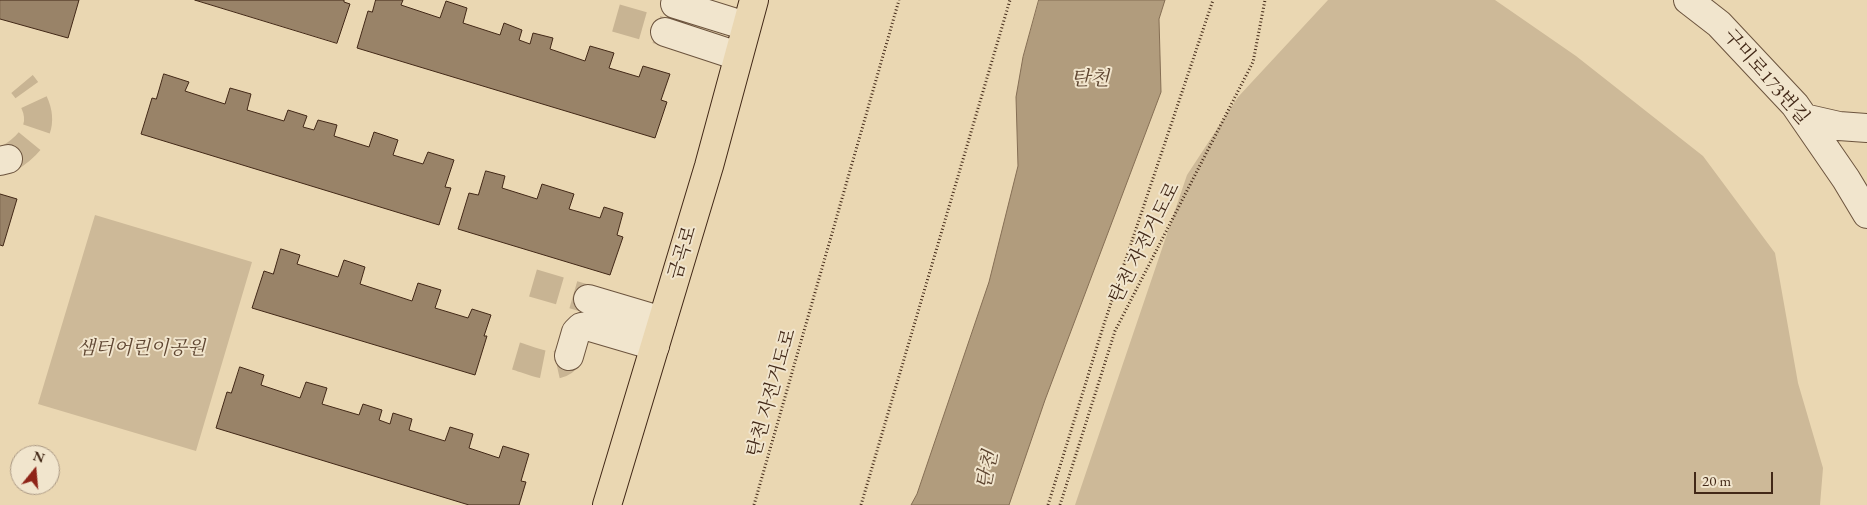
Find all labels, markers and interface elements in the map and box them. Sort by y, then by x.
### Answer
street label: 구미로173번길 [1718,25,1814,129]
water label: 탄천 [1071,68,1109,92]
street label: 탄천 자전거도로 [1105,179,1185,307]
street label: 금곡로 [664,223,702,283]
street label: 탄천 자전거도로 [743,326,801,460]
park label: 샘터어린이공원 [77,338,205,360]
north arrow [10,445,60,495]
text: N [31,446,47,467]
water label: 탄천 [972,449,1004,491]
scale bar [1697,462,1776,494]
text: 20 m [1702,471,1731,490]

